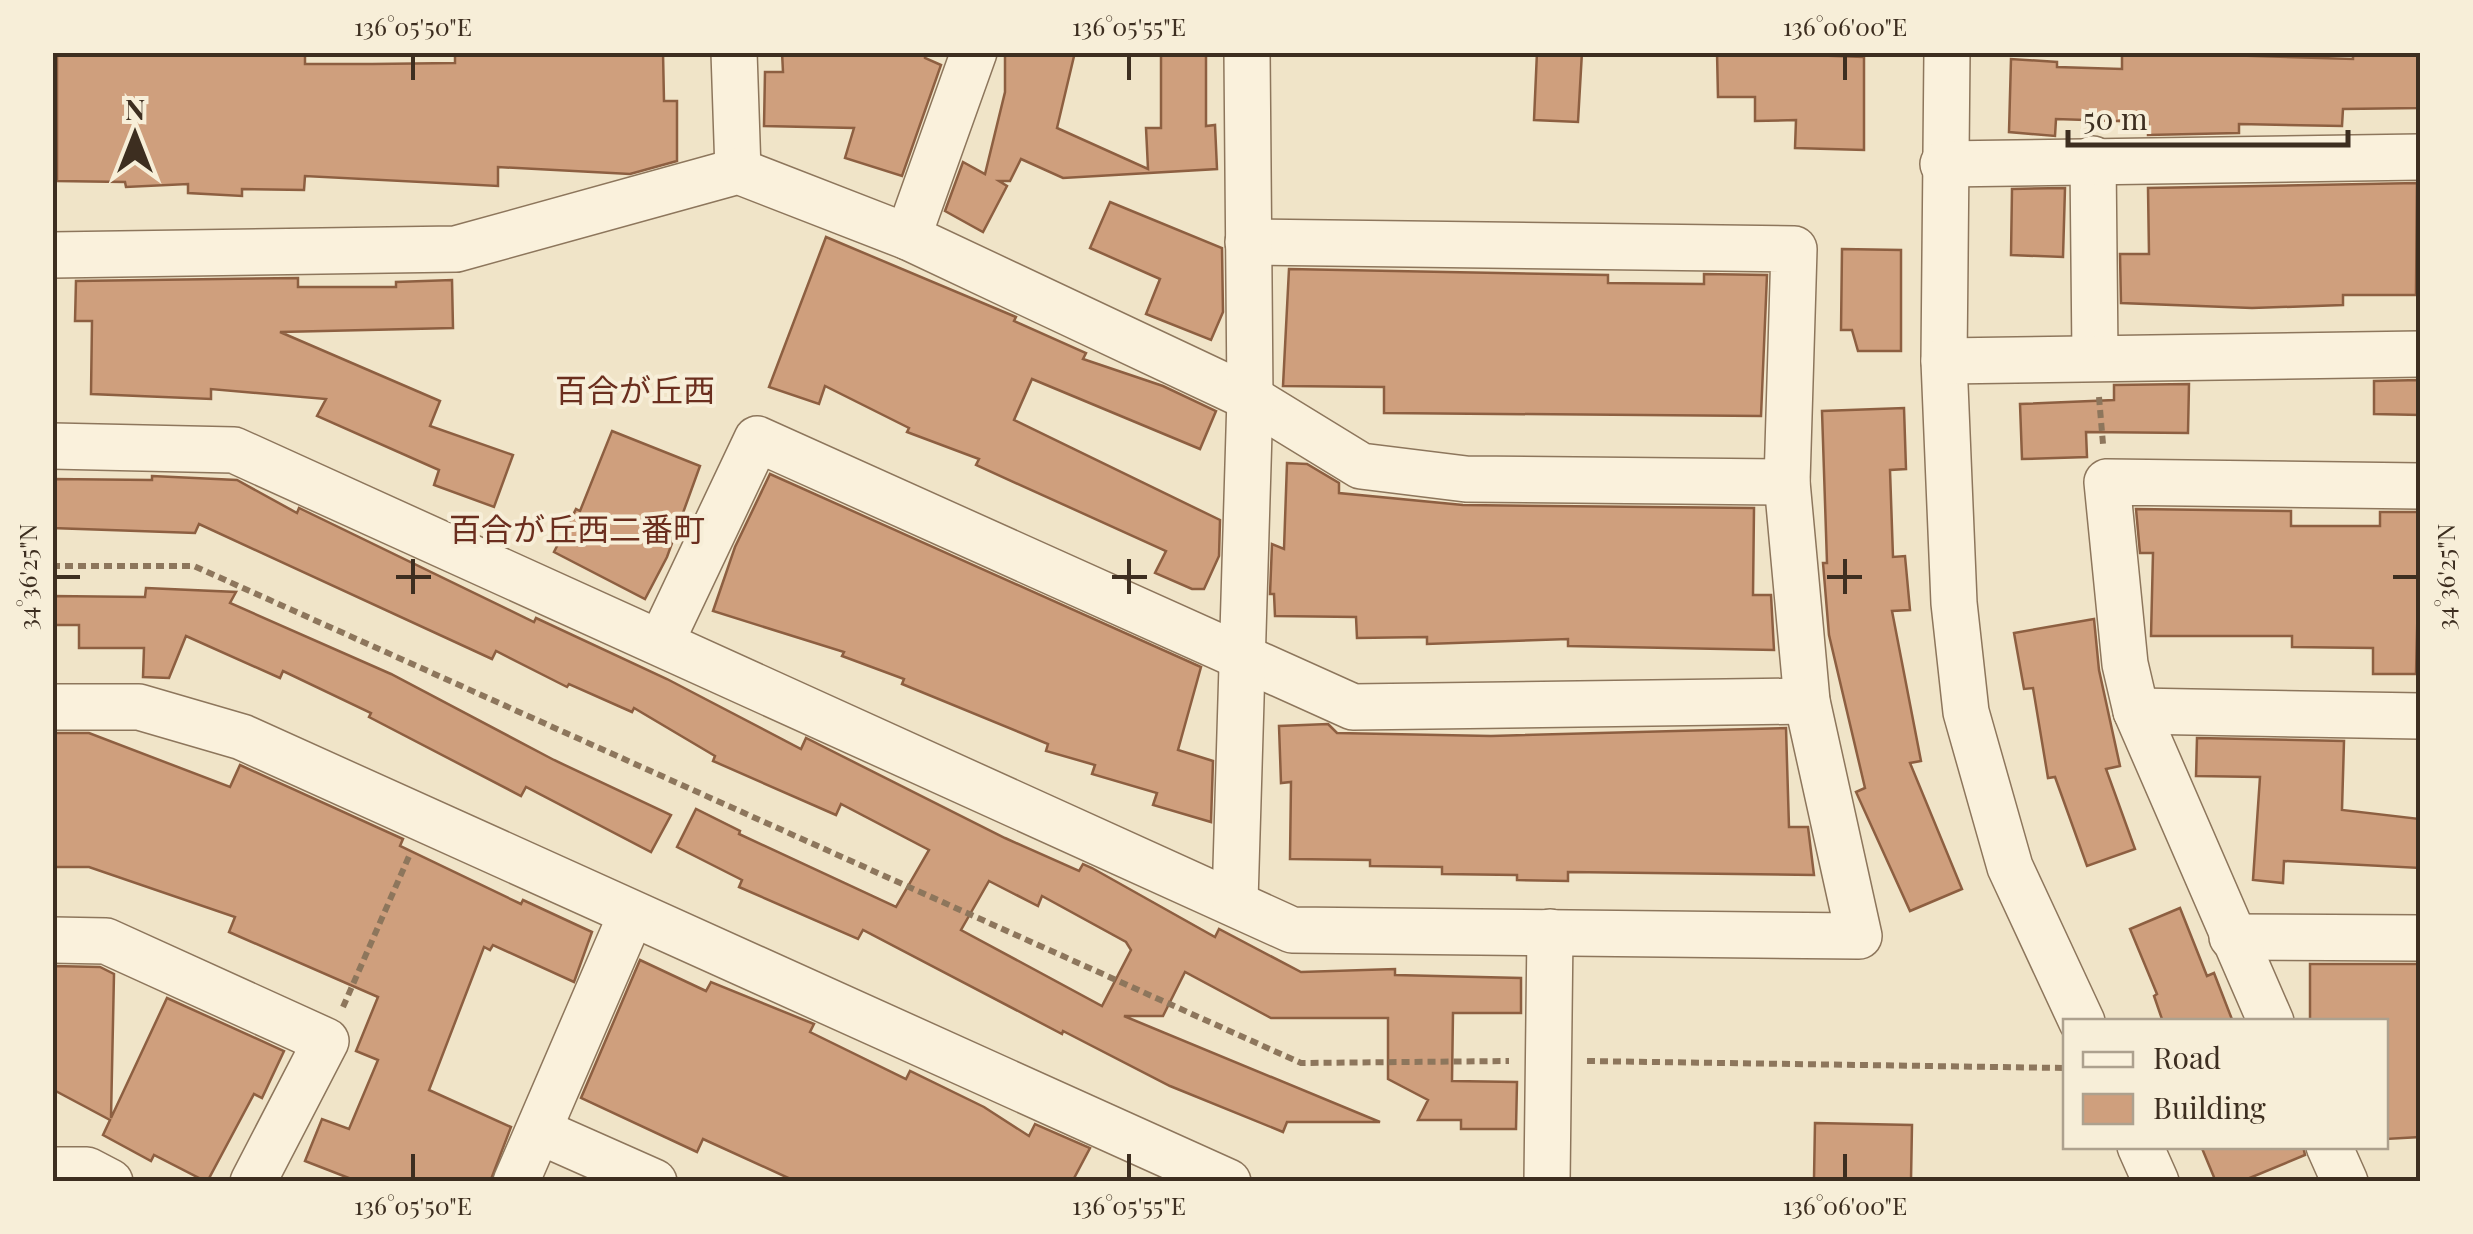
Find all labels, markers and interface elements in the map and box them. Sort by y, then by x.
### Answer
text: 136°05'50"E [354,9,472,42]
text: 136°05'55"E [1072,9,1186,42]
text: 136°06'00"E [1783,9,1907,42]
north arrow [85,85,185,185]
scale bar [2068,85,2348,147]
text: N [125,90,145,127]
text: 50 m [2083,98,2148,138]
district label: 百合が丘西 [555,367,715,410]
district label: 百合が丘西二番町 [449,506,705,549]
text: 34°36'25"N [10,524,43,630]
text: 34°36'25"N [2428,524,2461,630]
legend [2063,1019,2388,1149]
text: Road [2153,1037,2221,1077]
text: Building [2153,1087,2266,1127]
text: 136°05'50"E [354,1188,472,1221]
text: 136°05'55"E [1072,1188,1186,1221]
text: 136°06'00"E [1783,1188,1907,1221]

